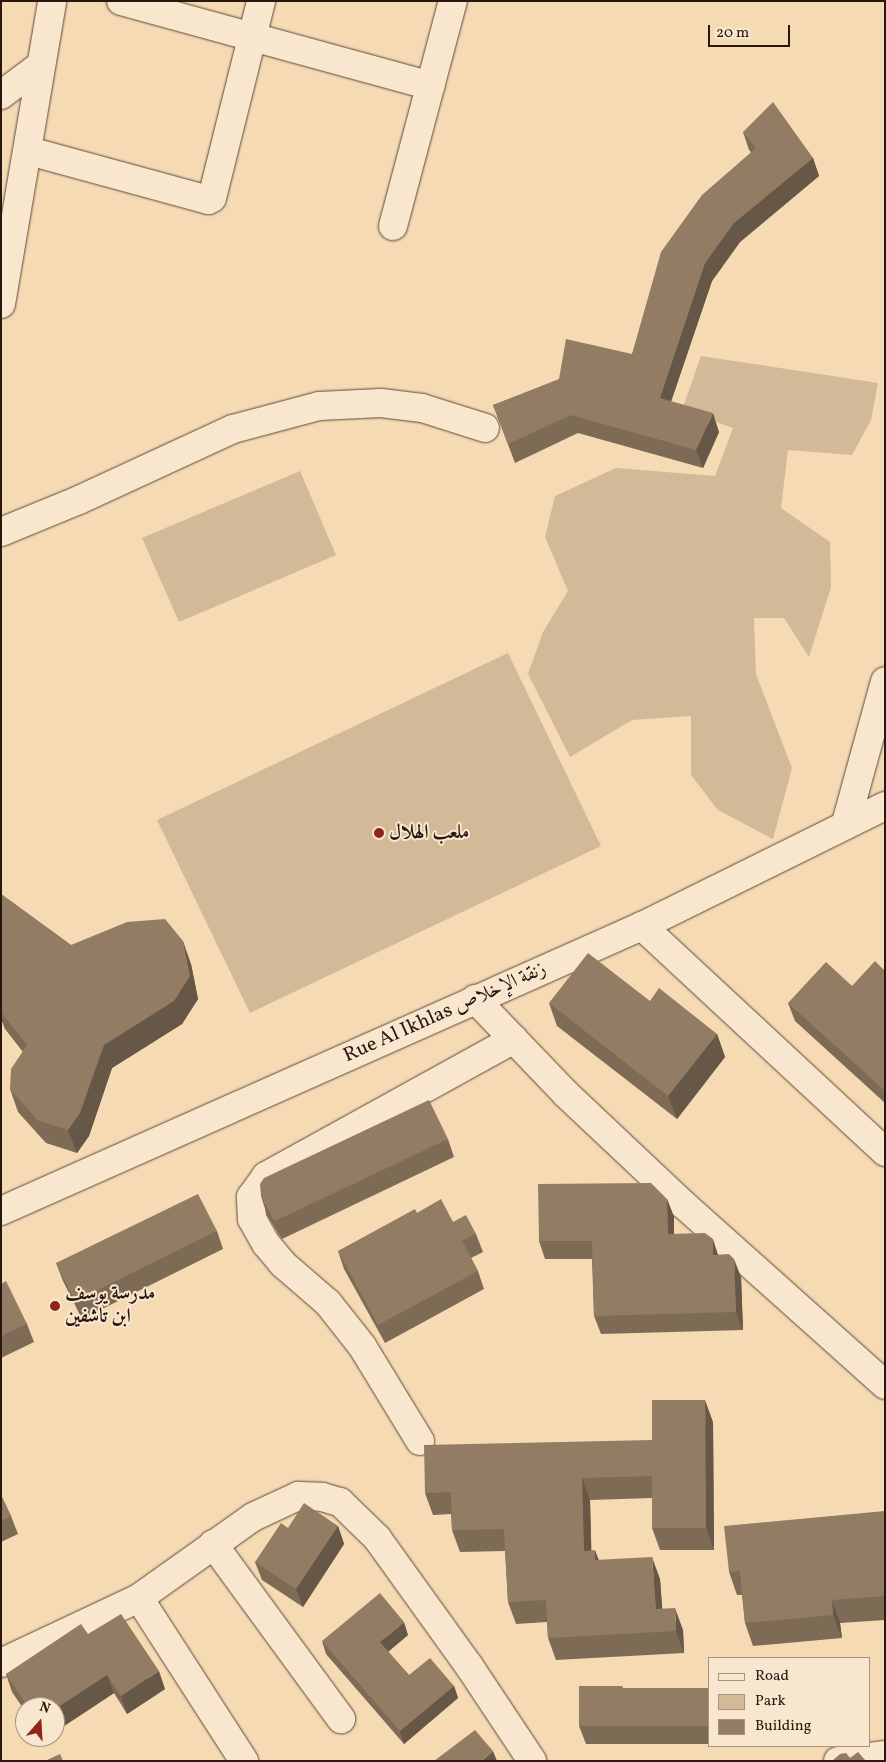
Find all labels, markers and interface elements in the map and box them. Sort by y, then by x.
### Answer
scale bar [711,15,794,47]
text: 20 m [716,23,749,44]
place label: ملعب الهلال [389,821,469,845]
marker: ملعب الهلال [373,827,385,839]
street label: Rue Al Ikhlas زنقة الإخلاص [340,957,550,1069]
place label: مدرسة يوسف ابن تاشفين [65,1282,155,1329]
marker: مدرسة يوسف ابن تاشفين [49,1300,61,1312]
legend [708,1657,871,1747]
text: Road [755,1666,789,1687]
text: Park [755,1691,786,1712]
north arrow [15,1697,65,1747]
text: N [37,1698,53,1719]
text: Building [755,1716,811,1737]

